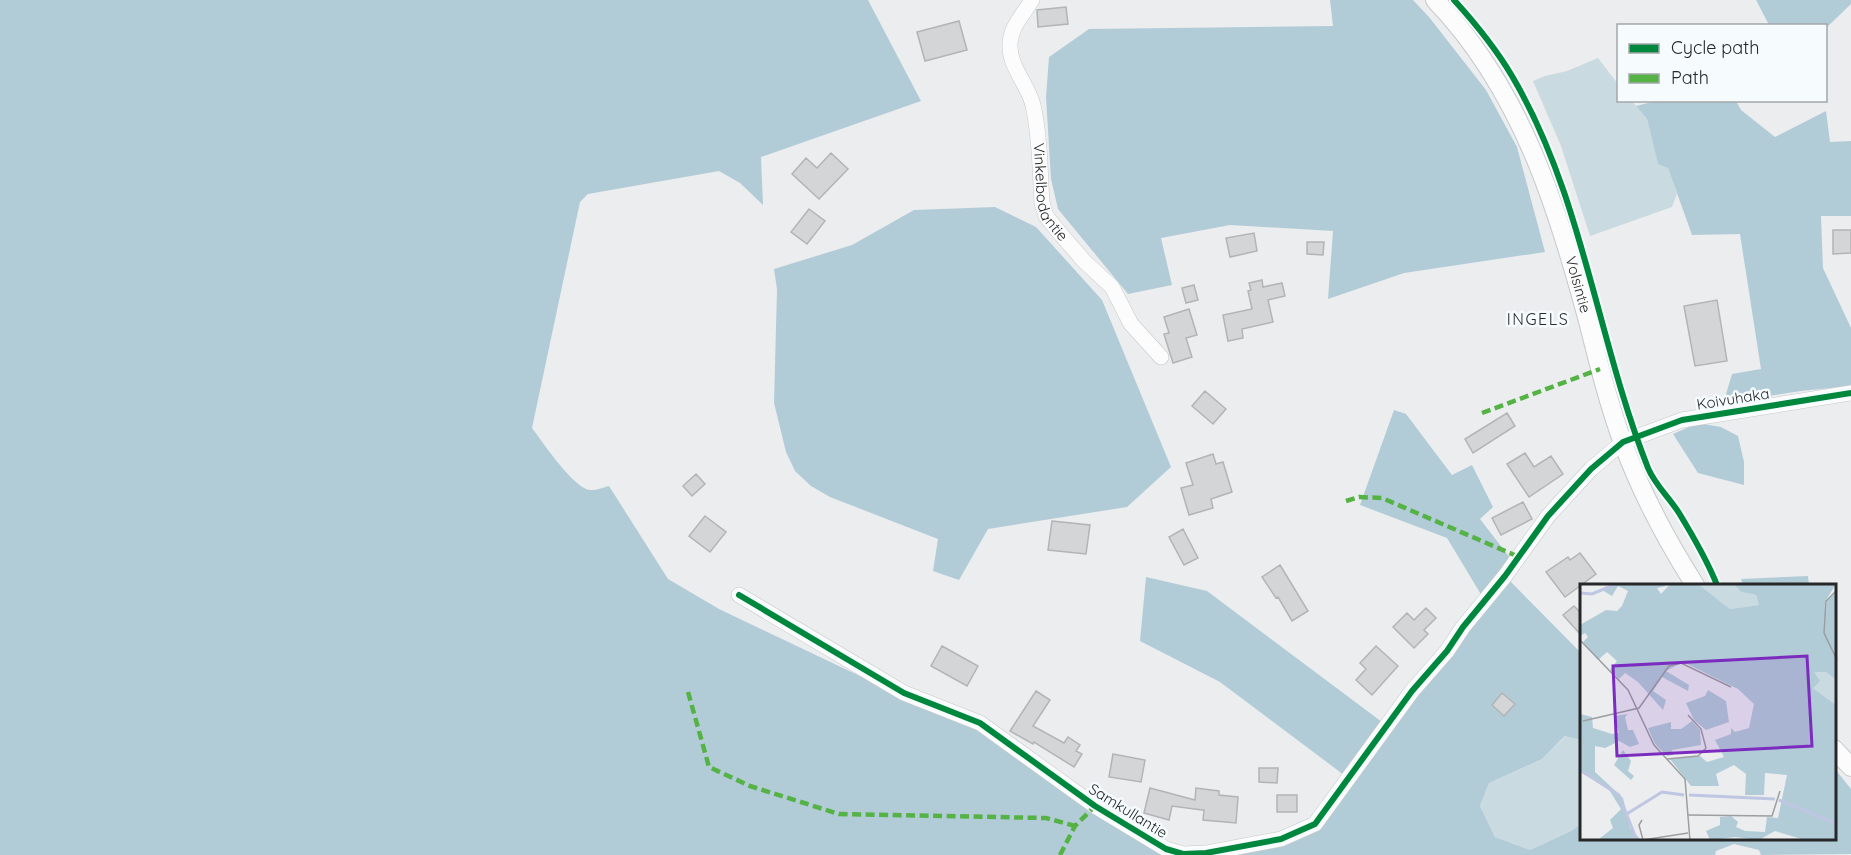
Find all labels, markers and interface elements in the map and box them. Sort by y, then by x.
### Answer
legend [1617,24,1827,102]
text: Cycle path [1671,36,1759,59]
text: Path [1671,66,1709,89]
street label: Vinkelbodantie [1030,142,1072,245]
street label: Volsintie [1561,254,1595,315]
district label: INGELS [1507,309,1569,329]
street label: Koivuhaka [1695,383,1771,414]
inset map [1580,584,1836,840]
street label: Samkullantie [1085,779,1171,842]

